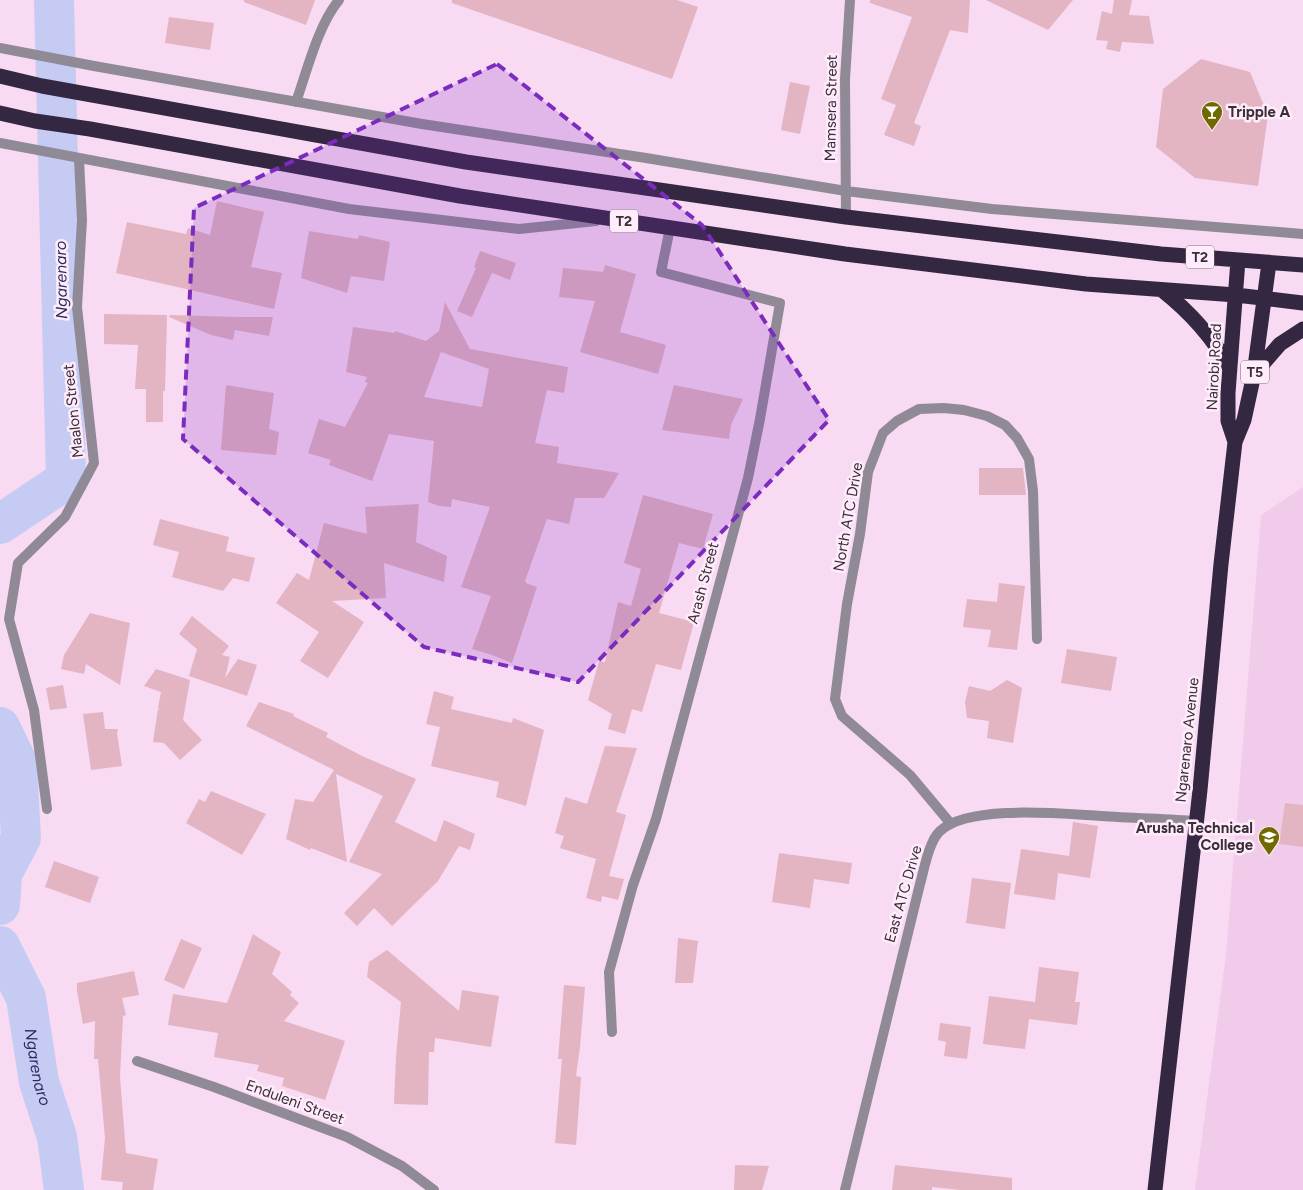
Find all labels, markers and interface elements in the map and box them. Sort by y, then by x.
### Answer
street label: Mamsera Street [821,54,841,162]
bar icon: Tripple A [1200,100,1224,131]
place label: Tripple A [1228,103,1290,121]
road number: T2 [610,210,638,232]
water label: Ngarenaro [51,241,71,319]
road number: T2 [1186,246,1214,268]
street label: Nairobi Road [1203,323,1225,411]
road number: T5 [1241,361,1269,384]
street label: Maalon Street [59,363,87,459]
street label: North ATC Drive [830,461,866,573]
street label: Arash Street [683,540,723,626]
street label: Ngarenaro Avenue [1171,677,1203,803]
place label: Arusha Technical College [1136,819,1254,854]
school or university icon: Arusha Technical College [1257,825,1281,856]
street label: East ATC Drive [881,843,925,945]
water label: Ngarenaro [21,1027,56,1108]
street label: Enduleni Street [243,1076,347,1128]

